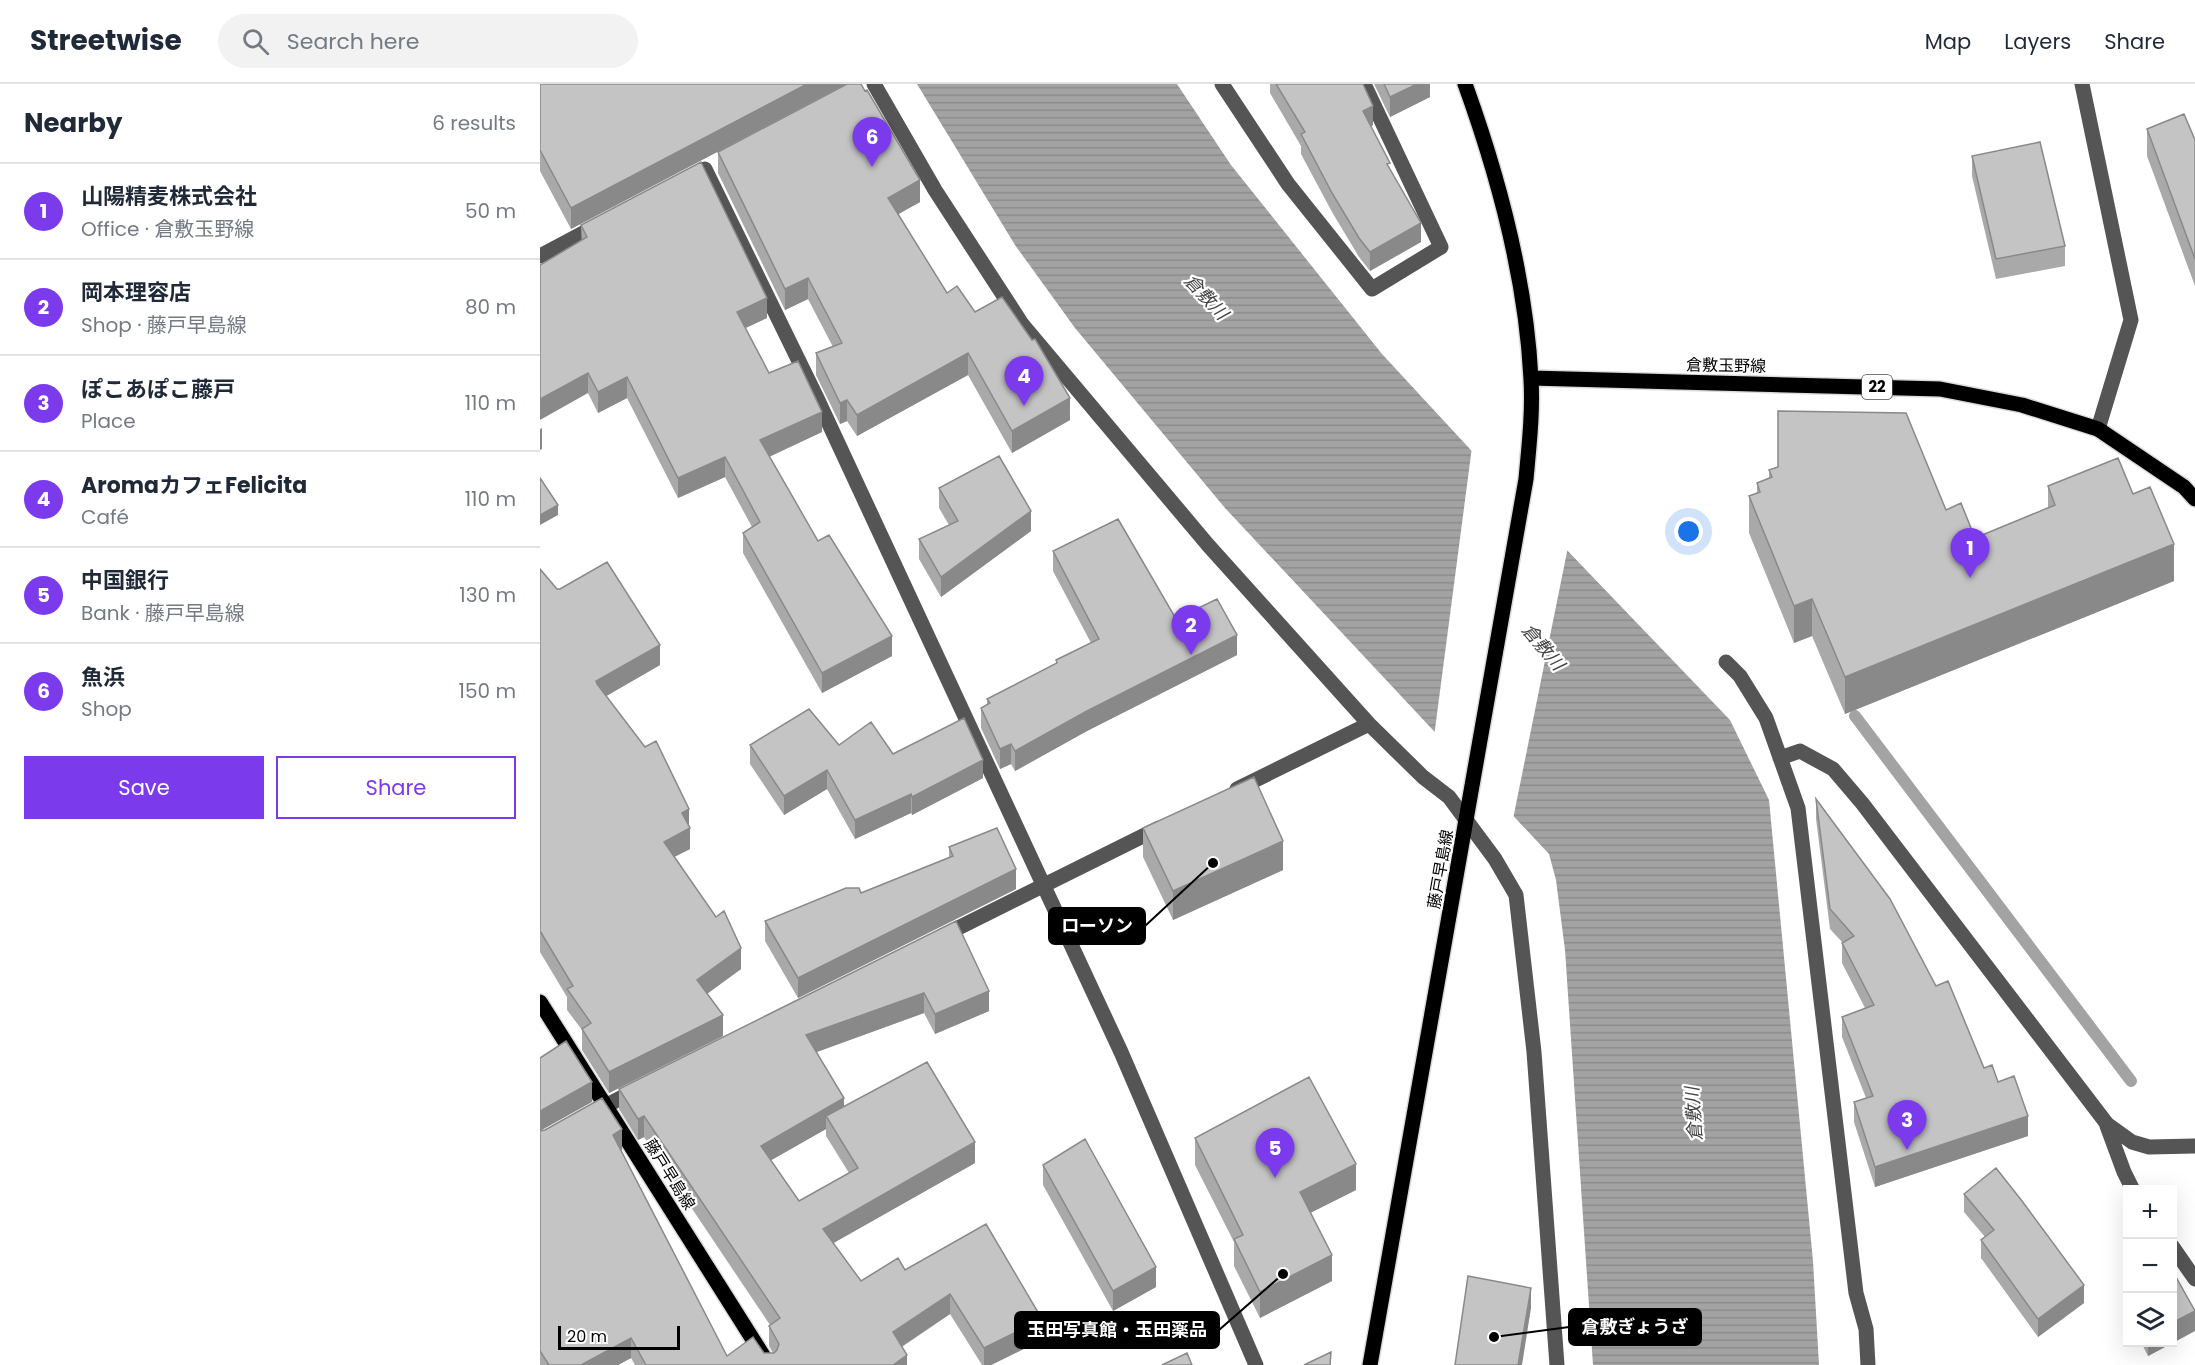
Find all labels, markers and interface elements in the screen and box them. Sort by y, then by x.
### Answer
search box [218,14,638,68]
text: Streetwise [30,21,182,60]
icon: search [239,25,272,58]
text: Search here [287,26,419,57]
text: Map [1925,27,1971,56]
text: Layers [2004,27,2071,56]
text: Share [2104,27,2165,56]
text: Nearby [24,105,122,141]
text: 6 results [432,109,516,137]
pin: 6 [852,118,892,167]
text: 山陽精麦株式会社 [81,181,257,212]
text: 1 [40,197,47,225]
text: 50 m [465,197,516,225]
text: Office · 倉敷玉野線 [81,215,254,243]
water label: 倉敷川 [1179,268,1235,326]
text: 岡本理容店 [81,277,191,308]
text: 2 [38,293,49,321]
text: 80 m [465,293,516,321]
text: Shop · 藤戸早島線 [81,311,247,339]
street label: 倉敷玉野線 [1686,353,1766,378]
pin: 4 [1004,356,1044,406]
text: ぽこあぽこ藤戸 [81,374,235,405]
road number: 22 [1862,375,1892,399]
text: 3 [37,389,50,417]
text: 110 m [465,389,516,417]
text: Place [81,407,136,435]
text: AromaカフェFelicita [81,470,307,501]
text: 4 [37,485,50,513]
text: 110 m [465,485,516,513]
text: Café [81,503,129,531]
your location [1674,517,1703,546]
pin: 1 [1950,528,1990,578]
text: 中国銀行 [81,565,169,596]
text: 5 [37,581,50,609]
text: 130 m [459,581,516,609]
text: Bank · 藤戸早島線 [81,599,245,627]
pin: 2 [1172,606,1210,655]
water label: 倉敷川 [1516,618,1572,677]
text: 魚浜 [81,662,125,693]
text: 6 [37,677,50,705]
text: 150 m [459,677,516,705]
text: Shop [81,695,132,723]
button: Save [24,756,264,819]
button: Share [276,756,516,819]
street label: 藤戸早島線 [1422,828,1459,910]
callout: ローソン [1049,908,1145,944]
text: ローソン [1061,913,1133,938]
water label: 倉敷川 [1679,1084,1708,1142]
pin: 3 [1888,1100,1926,1150]
pin: 5 [1256,1128,1294,1178]
street label: 藤戸早島線 [639,1134,701,1214]
map controls [2123,1185,2177,1347]
button: + [2123,1185,2177,1239]
button: − [2123,1239,2177,1293]
button: layers [2123,1293,2177,1347]
callout: 倉敷ぎょうざ [1569,1309,1701,1345]
callout: 玉田写真館・玉田薬品 [1015,1312,1219,1348]
text: 倉敷ぎょうざ [1581,1314,1689,1339]
text: 玉田写真館・玉田薬品 [1027,1317,1207,1342]
scale bar [558,1323,680,1350]
text: 20 m [567,1325,607,1348]

